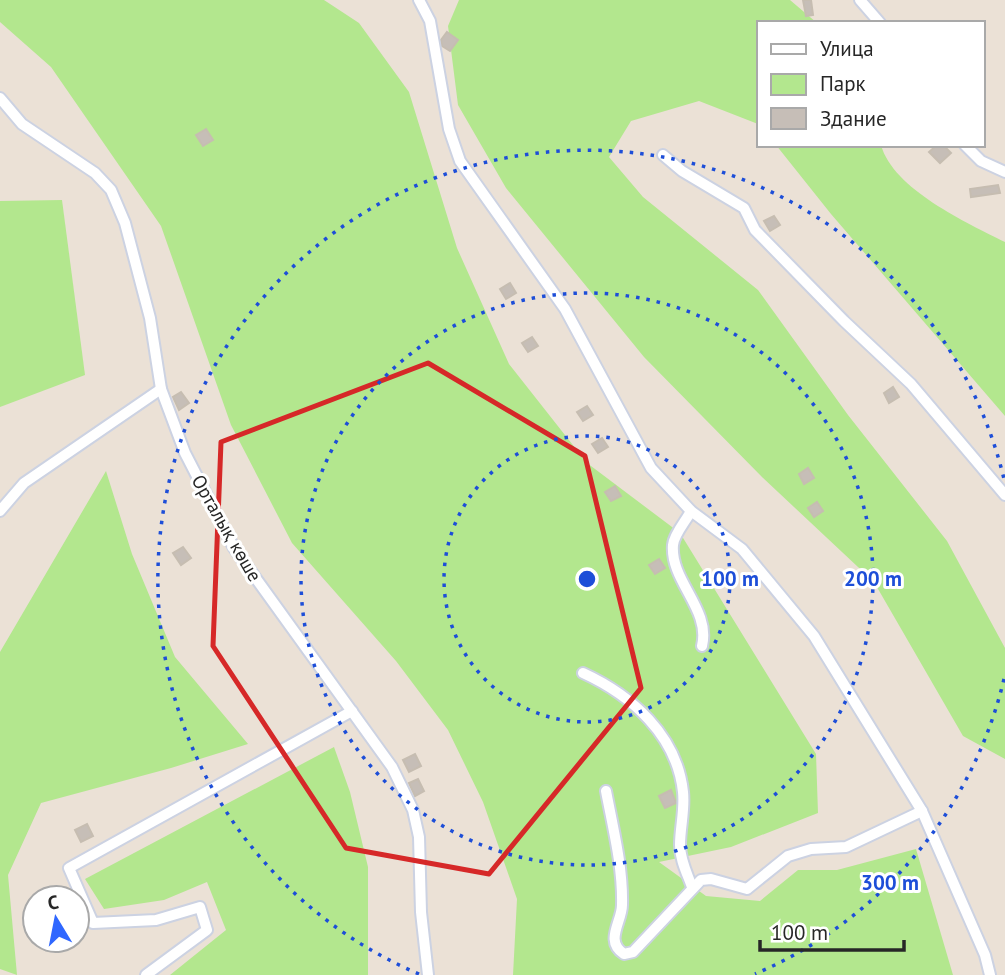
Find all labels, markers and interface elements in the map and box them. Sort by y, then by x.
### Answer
legend [757,21,984,147]
text: Улица [820,35,874,62]
text: Парк [820,70,866,97]
text: Здание [820,105,887,132]
street label: Орталық көше [187,470,267,586]
text: 100 m [701,565,759,592]
text: 200 m [844,565,902,592]
centre of rings [575,567,599,591]
text: 300 m [861,869,919,896]
north arrow [21,884,91,954]
text: С [46,889,61,915]
scale bar [760,908,904,952]
text: 100 m [771,919,828,946]

